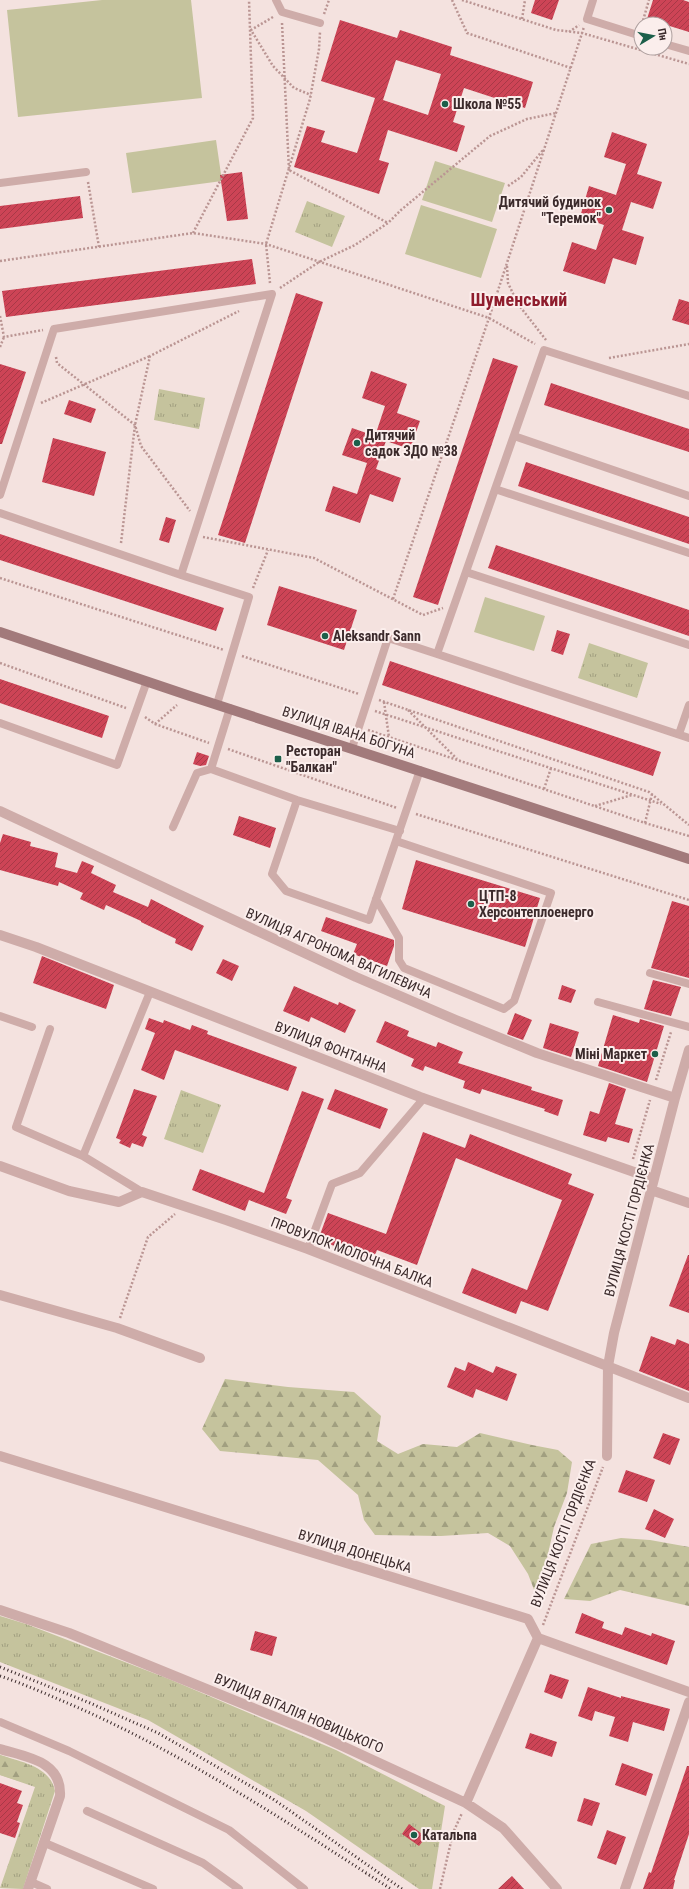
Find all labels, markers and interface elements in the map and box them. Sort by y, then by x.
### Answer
north arrow [633,16,673,56]
text: Пн [655,27,670,42]
place label: Школа №55 [453,96,521,112]
marker: Школа №55 [440,99,450,109]
place label: Дитячий будинок "Теремок" [499,194,602,226]
marker: Дитячий будинок "Теремок" [604,205,614,215]
district label: Шуменський [471,289,567,310]
place label: Дитячий садок ЗДО №38 [365,427,458,459]
marker: Дитячий садок ЗДО №38 [352,438,362,448]
place label: Aleksandr Sann [333,628,421,644]
marker: Aleksandr Sann [320,631,330,641]
street label: ВУЛИЦЯ ІВАНА БОГУНА [280,703,418,761]
place label: Ресторан "Балкан" [286,743,341,775]
marker: Ресторан "Балкан" [273,754,283,764]
place label: ЦТП-8 Херсонтеплоенерго [479,888,594,920]
marker: ЦТП-8 Херсонтеплоенерго [466,899,476,909]
street label: ВУЛИЦЯ АГРОНОМА ВАГИЛЕВИЧА [243,905,435,1001]
street label: ВУЛИЦЯ ФОНТАННА [273,1018,389,1076]
place label: Міні Маркет [575,1046,648,1062]
marker: Міні Маркет [650,1049,660,1059]
street label: ВУЛИЦЯ КОСТІ ГОРДІЄНКА [601,1142,657,1298]
street label: ПРОВУЛОК МОЛОЧНА БАЛКА [269,1214,435,1290]
street label: ВУЛИЦЯ КОСТІ ГОРДІЄНКА [527,1457,599,1609]
street label: ВУЛИЦЯ ДОНЕЦЬКА [296,1526,414,1576]
street label: ВУЛИЦЯ ВІТАЛІЯ НОВИЦЬКОГО [212,1670,386,1756]
place label: Катальпа [422,1827,477,1843]
marker: Катальпа [409,1830,419,1840]

